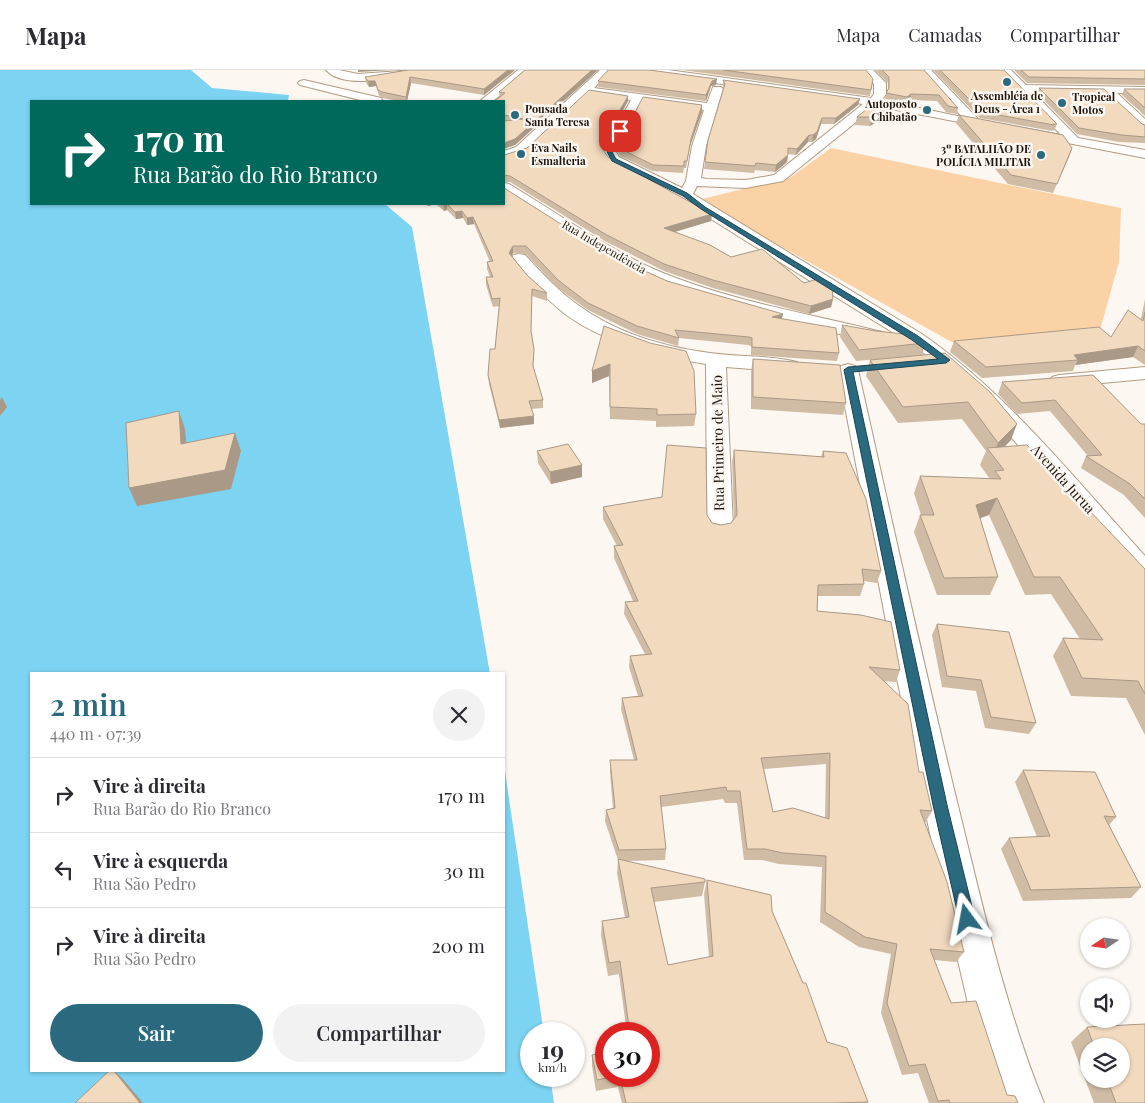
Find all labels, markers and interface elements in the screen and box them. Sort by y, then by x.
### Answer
text: Mapa [25,19,86,51]
text: Mapa [836,23,880,47]
text: Camadas [908,23,982,47]
text: Compartilhar [1010,23,1120,47]
marker: Assembléia de Deus - Área 1 [1001,76,1013,88]
place label: Assembléia de Deus - Área 1 [970,88,1043,116]
place label: Tropical Motos [1072,89,1116,117]
place label: Autoposto Chibatão [864,96,917,124]
marker: Tropical Motos [1056,97,1068,109]
place label: Pousada Santa Teresa [525,101,590,129]
marker: Autoposto Chibatão [921,104,933,116]
marker: Pousada Santa Teresa [509,109,521,121]
pin [599,110,641,152]
text: 170 m [133,114,225,161]
icon: arrive [606,117,634,145]
icon: right [50,120,115,185]
place label: Eva Nails Esmalteria [531,140,586,168]
place label: 3º BATALHÃO DE POLÍCIA MILITAR [936,141,1031,169]
marker: Eva Nails Esmalteria [515,148,527,160]
marker: 3º BATALHÃO DE POLÍCIA MILITAR [1035,149,1047,161]
text: Rua Barão do Rio Branco [133,159,378,189]
street label: Rua Independência [559,216,650,277]
street label: Rua Primeiro de Maio [707,374,728,511]
street label: Avenida Jurua [1026,439,1100,517]
text: 2 min [50,684,127,724]
button: close [433,689,485,741]
text: 440 m · 07:39 [50,723,142,744]
text: Vire à direita [93,772,206,798]
icon: right [50,781,78,809]
text: 170 m [437,782,485,808]
text: Rua Barão do Rio Branco [93,798,271,819]
text: Vire à esquerda [93,847,228,873]
icon: left [50,856,78,884]
text: 30 m [443,857,485,883]
text: Rua São Pedro [93,873,196,894]
position arrow [940,892,992,944]
north arrow [1080,918,1130,968]
map controls [1080,918,1130,1088]
text: Vire à direita [93,922,206,948]
icon: right [50,931,78,959]
text: 200 m [431,932,485,958]
text: Rua São Pedro [93,948,196,969]
button: sound [1080,978,1130,1028]
button: Sair [50,1004,263,1062]
button: Compartilhar [273,1004,485,1062]
speed limit sign: 30 [595,1022,660,1087]
text: 19 [541,1032,564,1065]
button: layers [1080,1038,1130,1088]
text: km/h [538,1059,567,1075]

